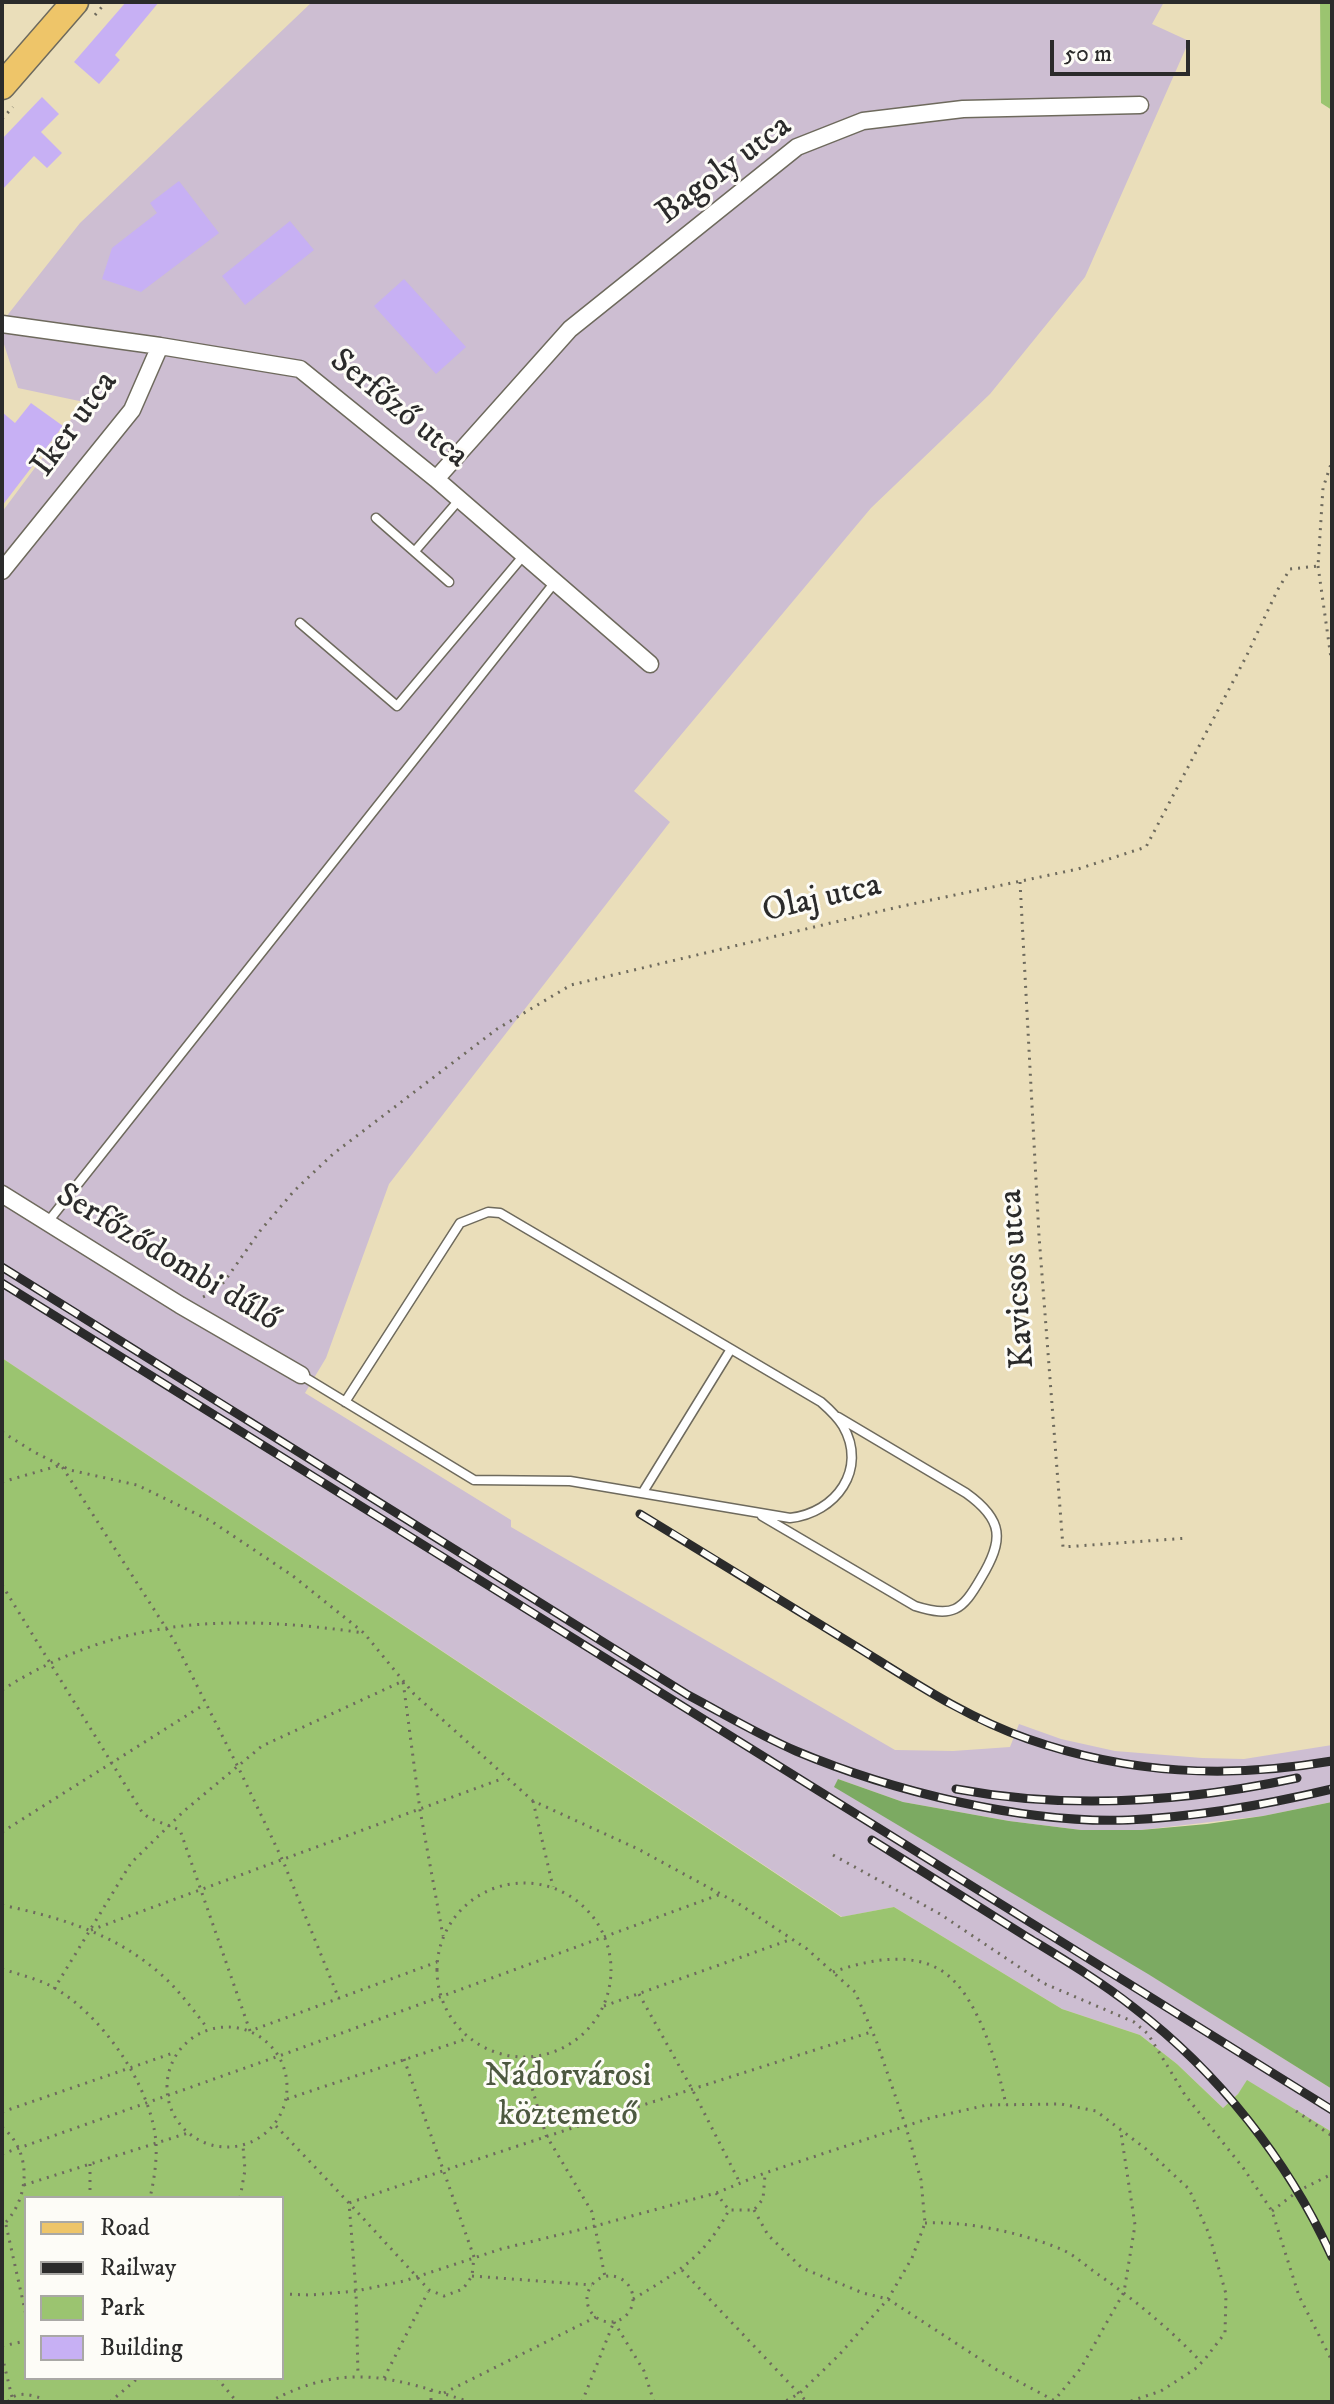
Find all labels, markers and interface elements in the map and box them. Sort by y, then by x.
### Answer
scale bar [1054,24,1194,74]
text: 50 m [1064,39,1112,69]
street label: Bagoly utca [649,107,801,235]
street label: Serfőző utca [320,342,476,478]
street label: Iker utca [24,364,128,486]
street label: Olaj utca [759,867,885,933]
street label: Serfőződombi dűlő [48,1176,286,1342]
street label: Kavicsos utca [992,1188,1046,1370]
park label: Nádorvárosi köztemető [485,2058,651,2138]
legend [24,2196,284,2380]
text: Road [100,2213,150,2243]
text: Railway [100,2253,176,2283]
text: Park [100,2293,145,2323]
text: Building [100,2333,183,2363]

